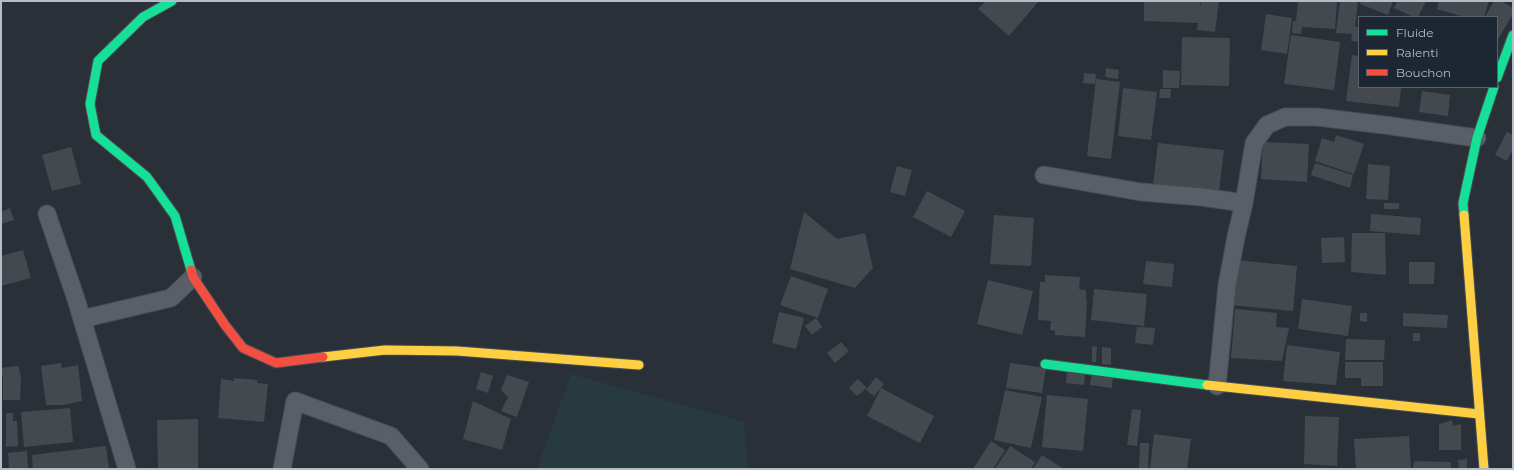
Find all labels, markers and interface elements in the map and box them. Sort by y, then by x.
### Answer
legend [1358,16,1498,88]
text: Fluide [1396,25,1434,40]
text: Ralenti [1396,45,1438,60]
text: Bouchon [1396,65,1451,80]

